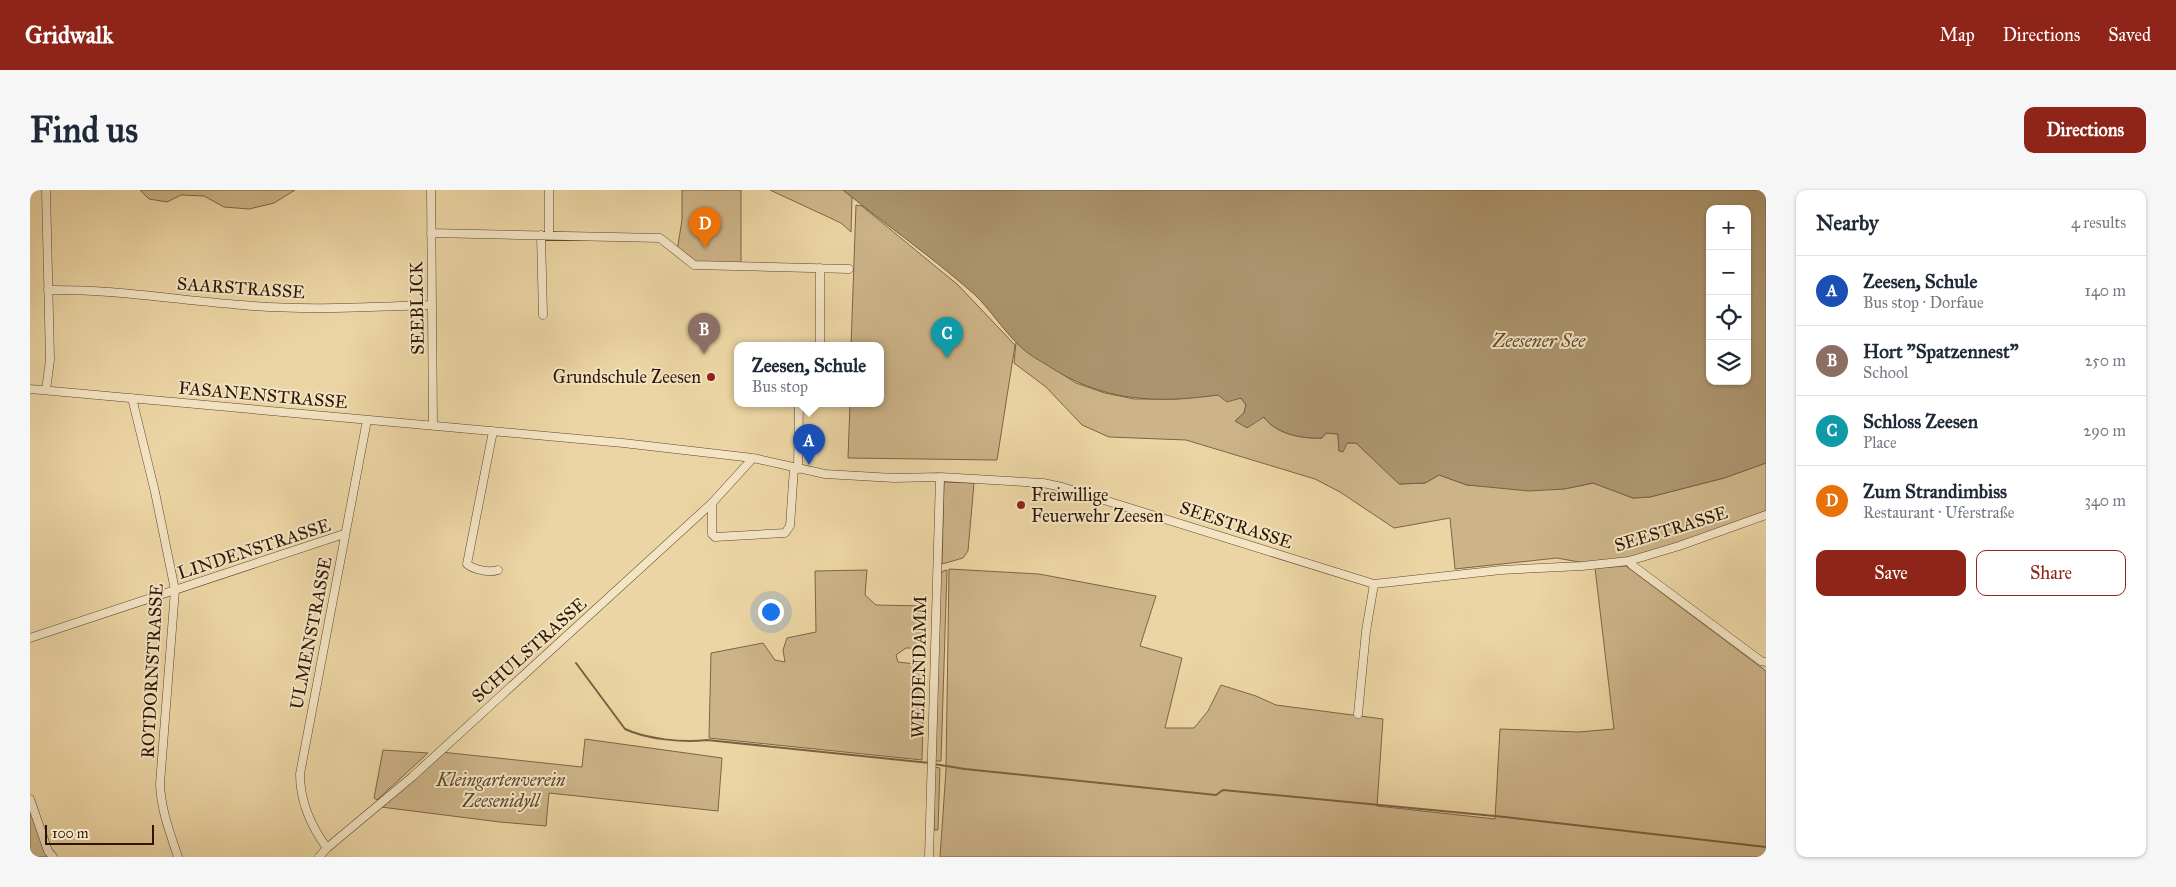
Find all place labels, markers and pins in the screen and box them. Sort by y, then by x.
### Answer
pin: D [689,207,721,248]
pin: B [688,313,720,354]
pin: C [931,317,963,358]
place label: Grundschule Zeesen [553,366,701,388]
marker: Grundschule Zeesen [705,371,717,383]
pin: A [793,424,825,465]
place label: Freiwillige Feuerwehr Zeesen [1031,484,1164,527]
marker: Freiwillige Feuerwehr Zeesen [1015,499,1027,511]

